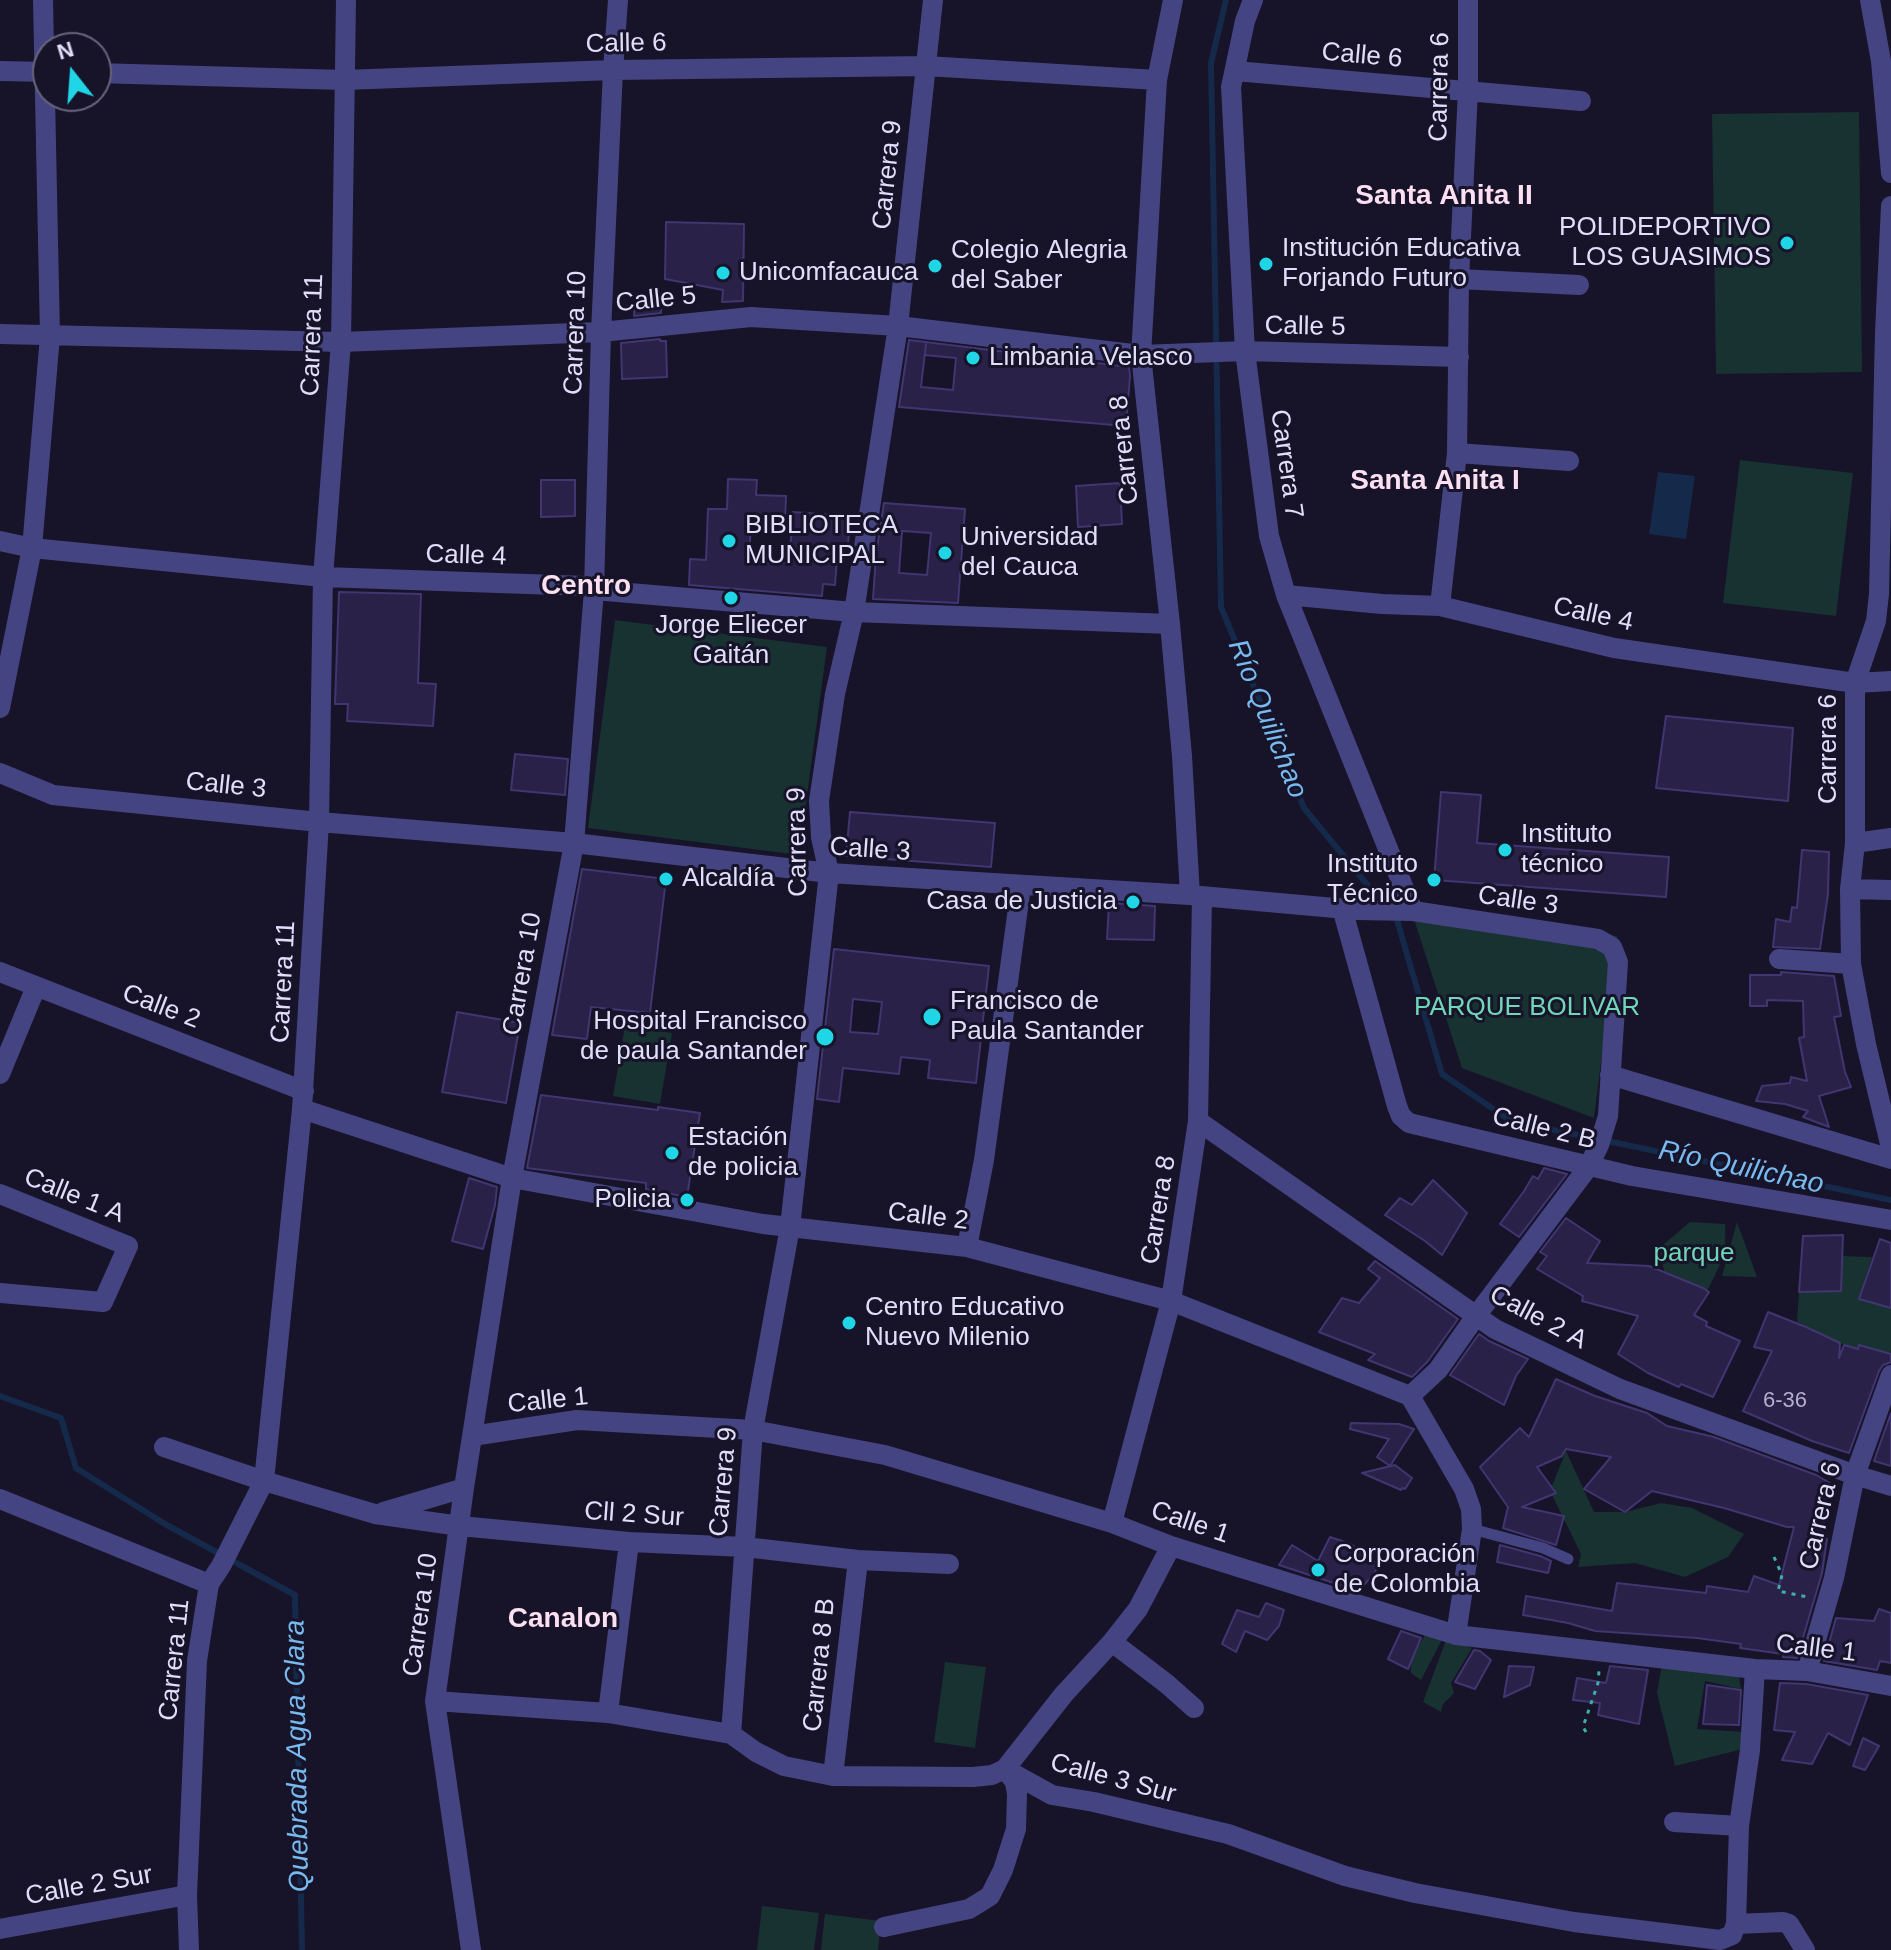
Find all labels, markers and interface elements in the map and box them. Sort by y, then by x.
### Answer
street label: Calle 6 [585,28,667,60]
north arrow [32,32,112,112]
street label: Carrera 6 [1423,32,1457,142]
text: N [54,36,77,65]
street label: Calle 6 [1320,37,1404,75]
street label: Carrera 9 [867,119,909,231]
district label: Santa Anita II [1355,179,1533,213]
place label: POLIDEPORTIVO LOS GUASIMOS [1559,212,1771,274]
place label: Institución Educativa Forjando Futuro [1282,233,1520,294]
marker: POLIDEPORTIVO LOS GUASIMOS [1778,234,1796,252]
place label: Colegio Alegria del Saber [951,235,1127,296]
marker: Institución Educativa Forjando Futuro [1257,255,1275,273]
place label: Unicomfacauca [739,257,918,289]
marker: Colegio Alegria del Saber [926,257,944,275]
marker: Unicomfacauca [714,264,732,282]
street label: Carrera 10 [558,270,594,396]
street label: Carrera 11 [295,273,331,397]
street label: Calle 5 [614,280,698,320]
street label: Calle 5 [1264,311,1346,343]
place label: Limbania Velasco [989,342,1193,374]
marker: Limbania Velasco [964,349,982,367]
street label: Carrera 8 [1104,394,1146,506]
street label: Carrera 7 [1263,407,1309,521]
district label: Santa Anita I [1350,464,1520,498]
place label: BIBLIOTECA MUNICIPAL [745,510,898,572]
place label: Universidad del Cauca [961,522,1098,584]
marker: BIBLIOTECA MUNICIPAL [720,532,738,550]
street label: Calle 4 [425,539,507,573]
marker: Universidad del Cauca [936,544,954,562]
district label: Centro [541,569,631,603]
marker: Jorge Eliecer Gaitán [722,589,740,607]
street label: Calle 4 [1550,591,1636,639]
place label: Jorge Eliecer Gaitán [655,610,807,672]
water label: Río Quilichao [1220,635,1314,803]
street label: Carrera 6 [1813,694,1845,804]
street label: Calle 3 [184,766,268,806]
street label: Carrera 9 [781,787,815,897]
place label: Instituto técnico [1521,819,1612,880]
street label: Calle 3 [829,832,911,868]
marker: Instituto técnico [1496,841,1514,859]
place label: Instituto Técnico [1327,849,1418,910]
place label: Alcaldía [682,863,774,895]
marker: Alcaldía [657,870,675,888]
marker: Instituto Técnico [1425,871,1443,889]
street label: Calle 3 [1476,880,1560,922]
place label: Casa de Justicia [926,886,1117,918]
marker: Casa de Justicia [1124,893,1142,911]
street label: Carrera 10 [497,910,549,1038]
street label: Carrera 11 [265,920,303,1044]
street label: Calle 2 [118,978,204,1036]
place label: Francisco de Paula Santander [950,986,1144,1048]
park label: PARQUE BOLIVAR [1414,992,1640,1024]
place label: Hospital Francisco de paula Santander [580,1006,807,1068]
marker: Francisco de Paula Santander [921,1006,943,1028]
marker: Hospital Francisco de paula Santander [814,1026,836,1048]
street label: Calle 2 B [1489,1101,1599,1157]
place label: Estación de policia [688,1122,798,1184]
water label: Río Quilichao [1655,1134,1827,1202]
marker: Estación de policia [663,1144,681,1162]
street label: Carrera 8 [1135,1153,1183,1267]
street label: Calle 1 A [19,1162,129,1230]
place label: Policia [594,1184,671,1216]
marker: Policia [678,1191,696,1209]
street label: Calle 2 [886,1197,970,1237]
park label: parque [1654,1238,1734,1270]
street label: Calle 2 A [1484,1279,1592,1357]
place label: Centro Educativo Nuevo Milenio [865,1292,1064,1354]
marker: Centro Educativo Nuevo Milenio [840,1314,858,1332]
street label: Calle 1 [506,1381,590,1421]
house number: 6-36 [1763,1388,1807,1414]
street label: Carrera 9 [704,1426,744,1538]
street label: Carrera 6 [1793,1459,1849,1573]
street label: Calle 1 [1147,1495,1233,1551]
street label: Cll 2 Sur [583,1496,685,1534]
place label: Corporación de Colombia [1334,1539,1480,1600]
street label: Carrera 10 [397,1551,445,1679]
marker: Corporación de Colombia [1309,1561,1327,1579]
street label: Carrera 8 B [797,1597,843,1733]
street label: Carrera 11 [153,1598,197,1722]
district label: Canalon [508,1602,618,1636]
water label: Quebrada Agua Clara [279,1620,317,1892]
street label: Calle 1 [1774,1629,1858,1669]
street label: Calle 3 Sur [1047,1747,1179,1811]
street label: Calle 2 Sur [23,1859,155,1913]

